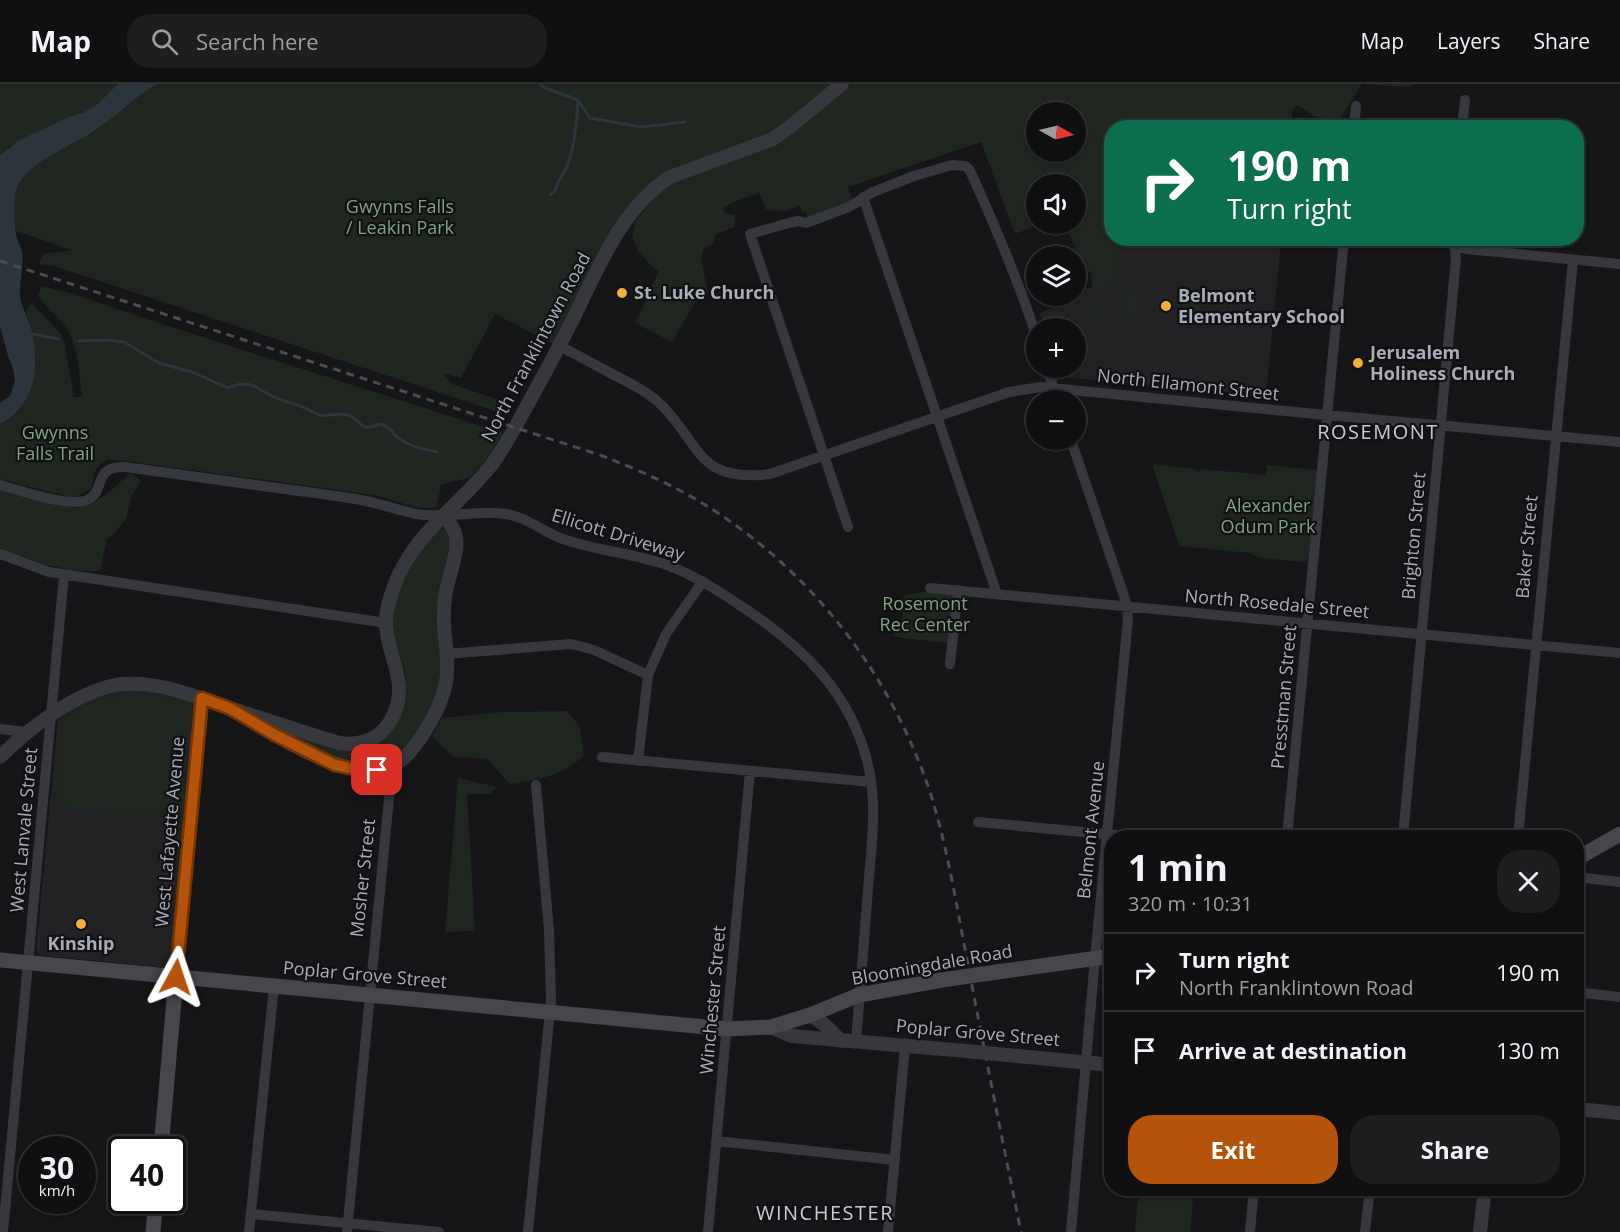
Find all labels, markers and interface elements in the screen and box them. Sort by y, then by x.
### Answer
search box [127,14,547,68]
text: Map [30,22,91,60]
icon: search [148,25,181,58]
text: Search here [196,26,319,56]
text: Map [1361,27,1404,55]
text: Layers [1437,27,1501,55]
text: Share [1534,27,1590,55]
north arrow [1026,102,1086,162]
map controls [1026,102,1086,450]
text: 190 m [1227,136,1351,193]
icon: right [1128,144,1206,222]
button: sound [1026,174,1086,234]
text: Turn right [1227,190,1352,227]
park label: Gwynns Falls / Leakin Park [346,194,455,239]
button: layers [1026,246,1086,306]
street label: North Franklintown Road [475,248,595,445]
place label: St. Luke Church [634,280,774,304]
place label: Belmont Elementary School [1178,283,1345,328]
marker: St. Luke Church [615,286,629,300]
marker: Belmont Elementary School [1159,299,1173,313]
button: + [1026,318,1086,378]
place label: Jerusalem Holiness Church [1368,340,1515,385]
marker: Jerusalem Holiness Church [1351,356,1365,370]
street label: North Ellamont Street [1096,363,1280,405]
button: − [1026,390,1086,450]
district label: ROSEMONT [1317,418,1439,445]
park label: Gwynns Falls Trail [16,420,94,465]
street label: Brighton Street [1395,471,1431,601]
park label: Alexander Odum Park [1220,493,1316,538]
street label: Baker Street [1510,494,1542,600]
street label: Ellicott Driveway [549,502,689,566]
street label: North Rosedale Street [1184,583,1370,623]
park label: Rosemont Rec Center [880,591,971,636]
street label: Presstman Street [1265,624,1301,770]
street label: West Lafayette Avenue [149,736,189,928]
pin [351,744,402,795]
street label: West Lanvale Street [4,746,42,913]
icon: arrive [360,753,393,786]
street label: Belmont Avenue [1071,760,1109,900]
street label: Mosher Street [344,817,380,938]
text: 1 min [1128,843,1228,892]
button: close [1497,850,1560,913]
text: 320 m · 10:31 [1128,890,1253,917]
marker: Kinship [74,917,88,931]
street label: Winchester Street [694,924,730,1075]
place label: Kinship [48,931,114,955]
street label: Bloomingdale Road [849,938,1014,990]
text: Turn right [1179,944,1290,974]
position arrow [144,945,208,1009]
street label: Poplar Grove Street [282,955,448,993]
icon: right [1128,956,1161,989]
text: 190 m [1496,957,1560,987]
text: North Franklintown Road [1179,974,1413,1001]
street label: Poplar Grove Street [895,1013,1061,1051]
icon: arrive [1128,1034,1161,1067]
text: Arrive at destination [1179,1035,1407,1065]
text: 130 m [1496,1035,1560,1065]
button: Exit [1128,1115,1338,1184]
button: Share [1350,1115,1560,1184]
speed limit sign: 40 [108,1136,186,1214]
text: 30 [40,1147,74,1188]
text: km/h [39,1180,75,1200]
district label: WINCHESTER [756,1199,894,1226]

